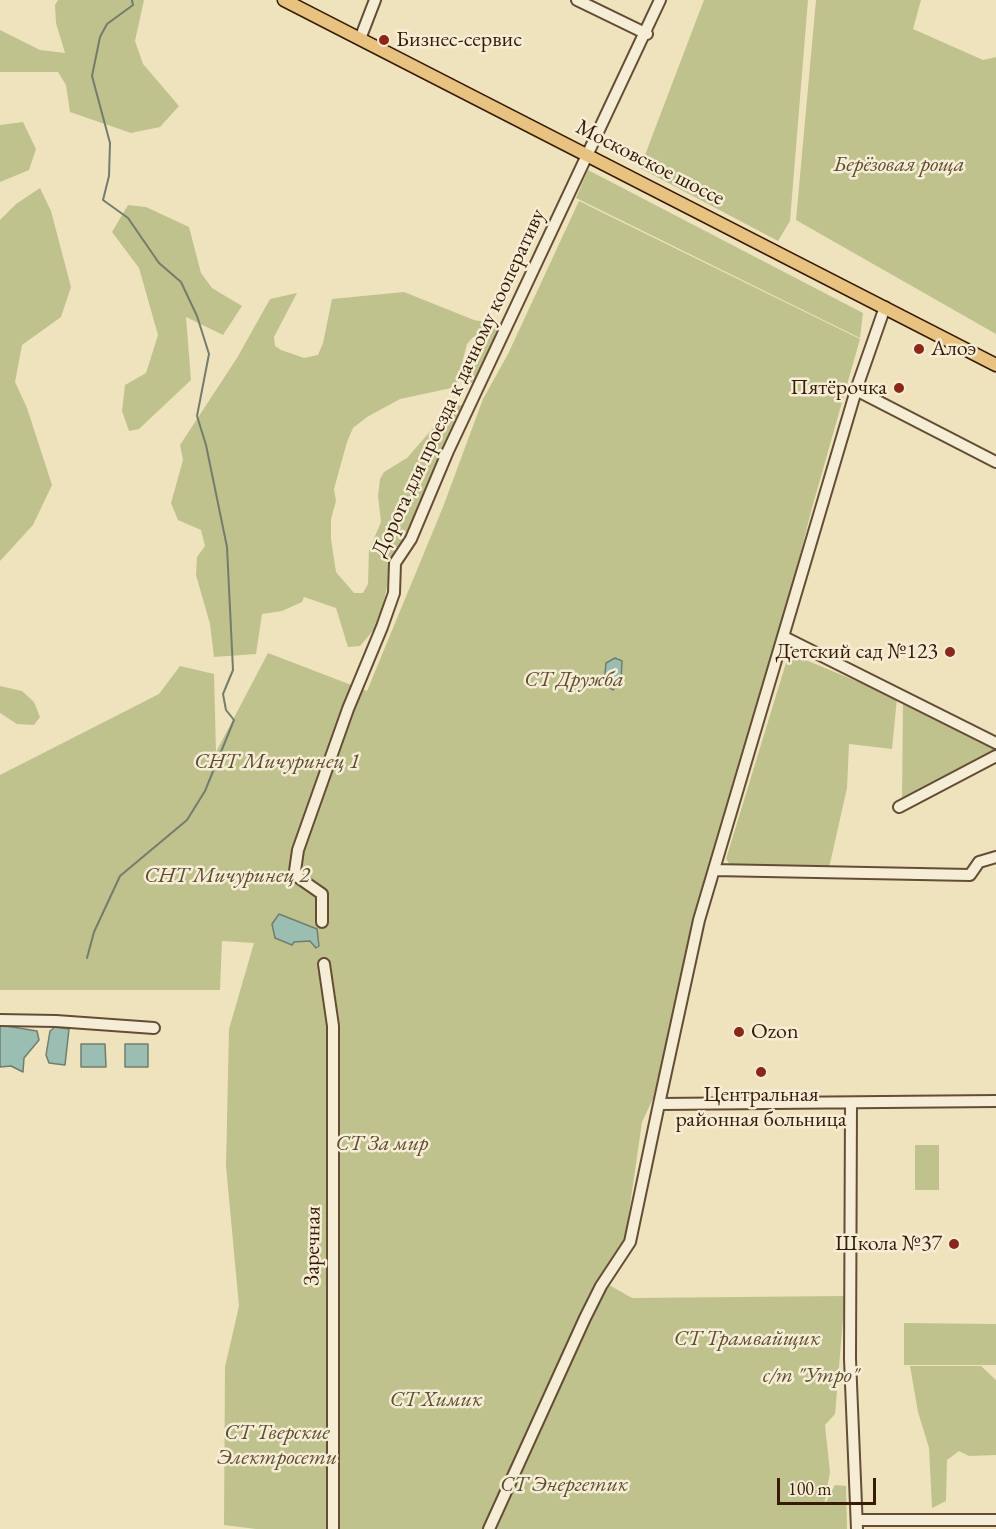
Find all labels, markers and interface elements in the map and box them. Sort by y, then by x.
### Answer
place label: Бизнес-сервис [396,27,522,53]
marker: Бизнес-сервис [377,33,391,47]
street label: Московское шоссе [571,114,729,212]
park label: Берёзовая роща [833,152,965,178]
street label: Дорога для проезда к дачному кооперативу [366,205,552,561]
place label: Алоэ [931,336,976,362]
marker: Алоэ [912,342,926,356]
place label: Пятёрочка [790,375,887,401]
marker: Пятёрочка [892,381,906,395]
place label: Детский сад №123 [776,639,938,665]
marker: Детский сад №123 [943,645,957,659]
park label: СТ Дружба [524,667,624,693]
park label: СНТ Мичуринец 1 [194,749,360,775]
park label: СНТ Мичуринец 2 [144,863,310,889]
place label: Ozon [751,1019,799,1045]
marker: Ozon [732,1025,746,1039]
marker: Центральная районная больница [754,1065,768,1079]
place label: Центральная районная больница [675,1082,847,1134]
park label: СТ За мир [335,1131,429,1157]
street label: Заречная [299,1206,327,1286]
place label: Школа №37 [835,1231,942,1257]
marker: Школа №37 [947,1237,961,1251]
park label: СТ Трамвайщик [674,1326,820,1352]
park label: с/т "Утро" [763,1363,859,1389]
park label: СТ Химик [390,1387,482,1413]
park label: СТ Тверские Электросети [217,1420,337,1472]
scale bar [780,1466,879,1504]
park label: СТ Энергетик [500,1472,628,1498]
text: 100 m [788,1477,832,1500]

